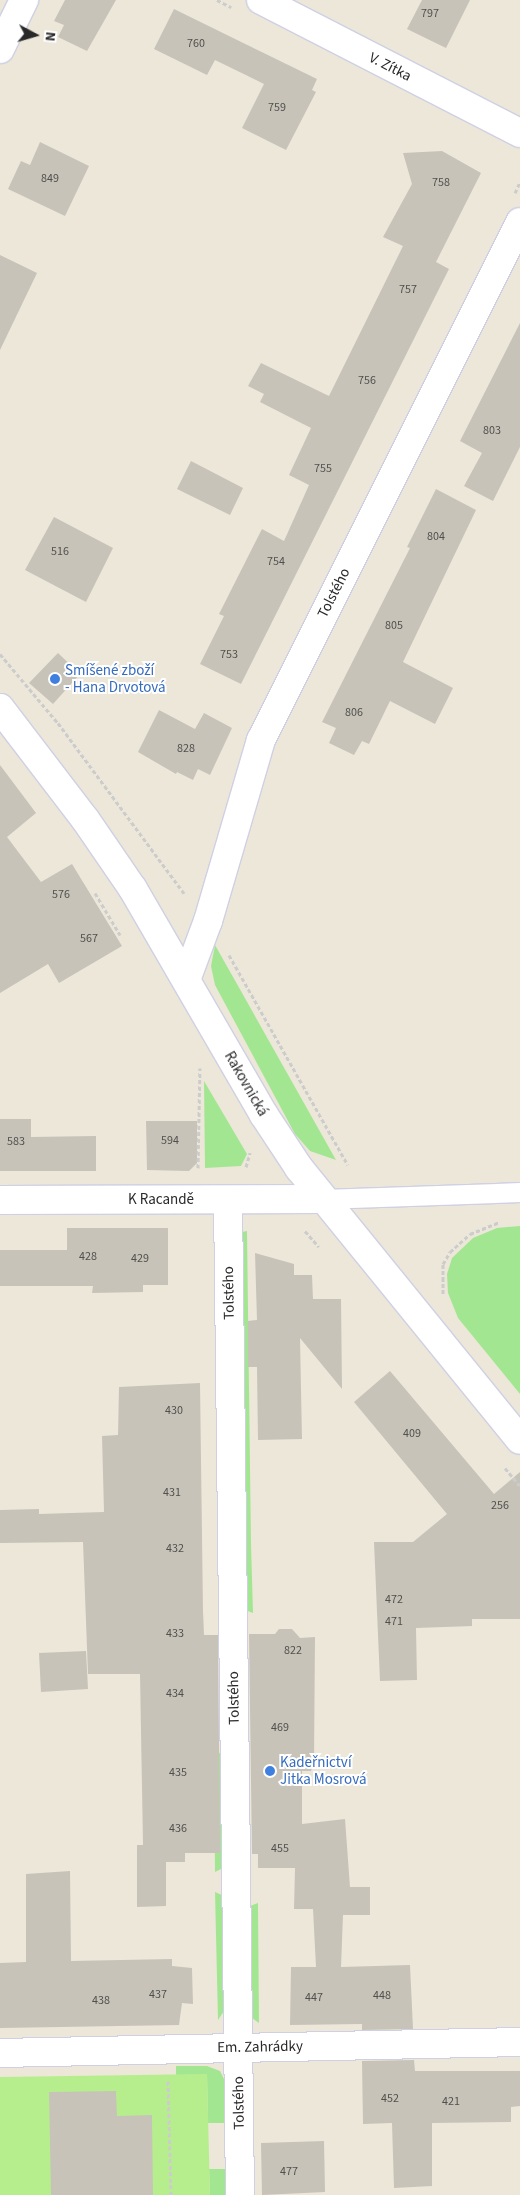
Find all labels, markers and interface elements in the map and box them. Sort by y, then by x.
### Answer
house number: 797 [421,7,439,21]
north arrow [10,10,60,60]
text: N [39,31,60,42]
house number: 760 [187,37,205,51]
street label: V. Zítka [366,49,414,85]
house number: 759 [268,101,286,115]
house number: 849 [41,172,59,186]
house number: 758 [432,176,450,190]
house number: 757 [399,283,417,297]
house number: 756 [358,374,376,388]
house number: 803 [483,424,501,438]
house number: 755 [314,462,332,476]
house number: 804 [427,530,445,544]
house number: 516 [51,545,69,559]
house number: 754 [267,555,285,569]
street label: Tolstého [314,565,354,621]
house number: 805 [385,619,403,633]
house number: 753 [220,648,238,662]
place label: Smíšené zboží - Hana Drvotová [65,661,166,696]
marker: Smíšené zboží - Hana Drvotová [49,673,61,685]
house number: 806 [345,706,363,720]
house number: 828 [177,742,195,756]
house number: 576 [52,888,70,902]
house number: 567 [80,932,98,946]
street label: Rakovnická [220,1048,272,1120]
house number: 594 [161,1134,179,1148]
house number: 583 [7,1135,25,1149]
street label: K Racandě [128,1191,194,1209]
house number: 428 [79,1250,97,1264]
house number: 429 [131,1252,149,1266]
street label: Tolstého [220,1266,238,1320]
house number: 430 [165,1404,183,1418]
house number: 409 [403,1427,421,1441]
house number: 431 [163,1486,181,1500]
house number: 256 [491,1499,509,1513]
house number: 432 [166,1542,184,1556]
house number: 472 [385,1593,403,1607]
house number: 471 [385,1615,403,1629]
house number: 433 [166,1627,184,1641]
house number: 822 [284,1644,302,1658]
street label: Tolstého [225,1671,243,1725]
house number: 434 [166,1687,184,1701]
house number: 469 [271,1721,289,1735]
place label: Kadeřnictví Jitka Mosrová [280,1753,366,1788]
marker: Kadeřnictví Jitka Mosrová [264,1765,276,1777]
house number: 435 [169,1766,187,1780]
house number: 436 [169,1822,187,1836]
house number: 455 [271,1842,289,1856]
house number: 437 [149,1988,167,2002]
house number: 448 [373,1989,391,2003]
house number: 447 [305,1991,323,2005]
house number: 438 [92,1994,110,2008]
street label: Em. Zahrádky [217,2037,303,2057]
street label: Tolstého [230,2076,248,2130]
house number: 452 [381,2092,399,2106]
house number: 421 [442,2095,460,2109]
house number: 477 [280,2165,298,2179]

